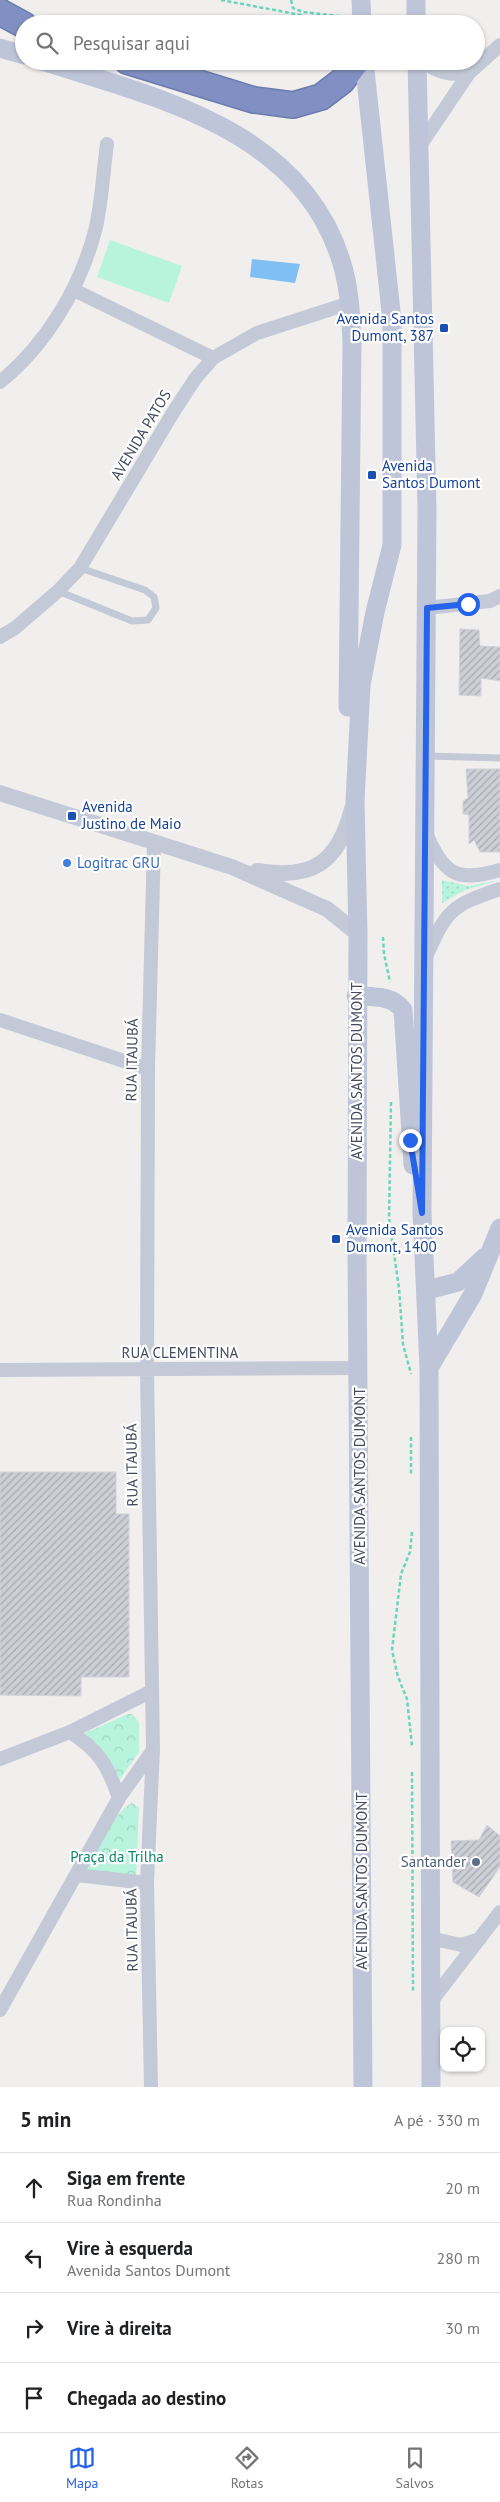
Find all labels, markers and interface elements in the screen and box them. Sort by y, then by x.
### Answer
search box [15,15,485,70]
icon: search [33,29,61,57]
text: Pesquisar aqui [73,31,190,55]
place label: Avenida Santos Dumont, 387 [336,309,434,345]
marker: Avenida Santos Dumont, 387 [438,322,450,334]
street label: AVENIDA PATOS [106,386,175,483]
place label: Avenida Santos Dumont [382,456,480,492]
marker: Avenida Santos Dumont [366,469,378,481]
route start [457,593,480,616]
place label: Avenida Justino de Maio [81,797,181,833]
marker: Avenida Justino de Maio [66,810,78,822]
place label: Logitrac GRU [77,853,160,872]
marker: Logitrac GRU [61,857,73,869]
street label: AVENIDA SANTOS DUMONT [347,982,366,1160]
street label: RUA ITAJUBÁ [121,1018,142,1102]
route end [399,1129,422,1152]
place label: Avenida Santos Dumont, 1400 [346,1220,444,1256]
marker: Avenida Santos Dumont, 1400 [330,1233,342,1245]
street label: RUA CLEMENTINA [122,1343,239,1362]
street label: AVENIDA SANTOS DUMONT [350,1387,369,1565]
street label: RUA ITAJUBÁ [121,1423,142,1507]
street label: AVENIDA SANTOS DUMONT [352,1792,371,1970]
park label: Praça da Trilha [70,1847,164,1866]
place label: Santander [401,1852,466,1871]
marker: Santander [470,1856,482,1868]
street label: RUA ITAJUBÁ [121,1888,142,1972]
map controls [440,2027,485,2072]
button: locate [440,2027,485,2072]
text: 5 min [20,2106,71,2133]
text: A pé · 330 m [394,2110,480,2130]
text: Siga em frente [67,2166,185,2190]
icon: ahead [20,2174,48,2202]
text: 20 m [445,2178,480,2198]
text: Rua Rondinha [67,2190,162,2210]
text: Vire à esquerda [67,2236,193,2260]
icon: left [20,2244,48,2272]
text: 280 m [437,2248,480,2268]
text: Avenida Santos Dumont [67,2260,230,2280]
icon: right [20,2314,48,2342]
text: Vire à direita [67,2316,172,2340]
text: 30 m [445,2318,480,2338]
icon: arrive [20,2384,48,2412]
text: Chegada ao destino [67,2386,226,2410]
tab: Mapa [66,2444,99,2492]
tab: Rotas [231,2444,263,2492]
tab: Salvos [395,2444,434,2492]

